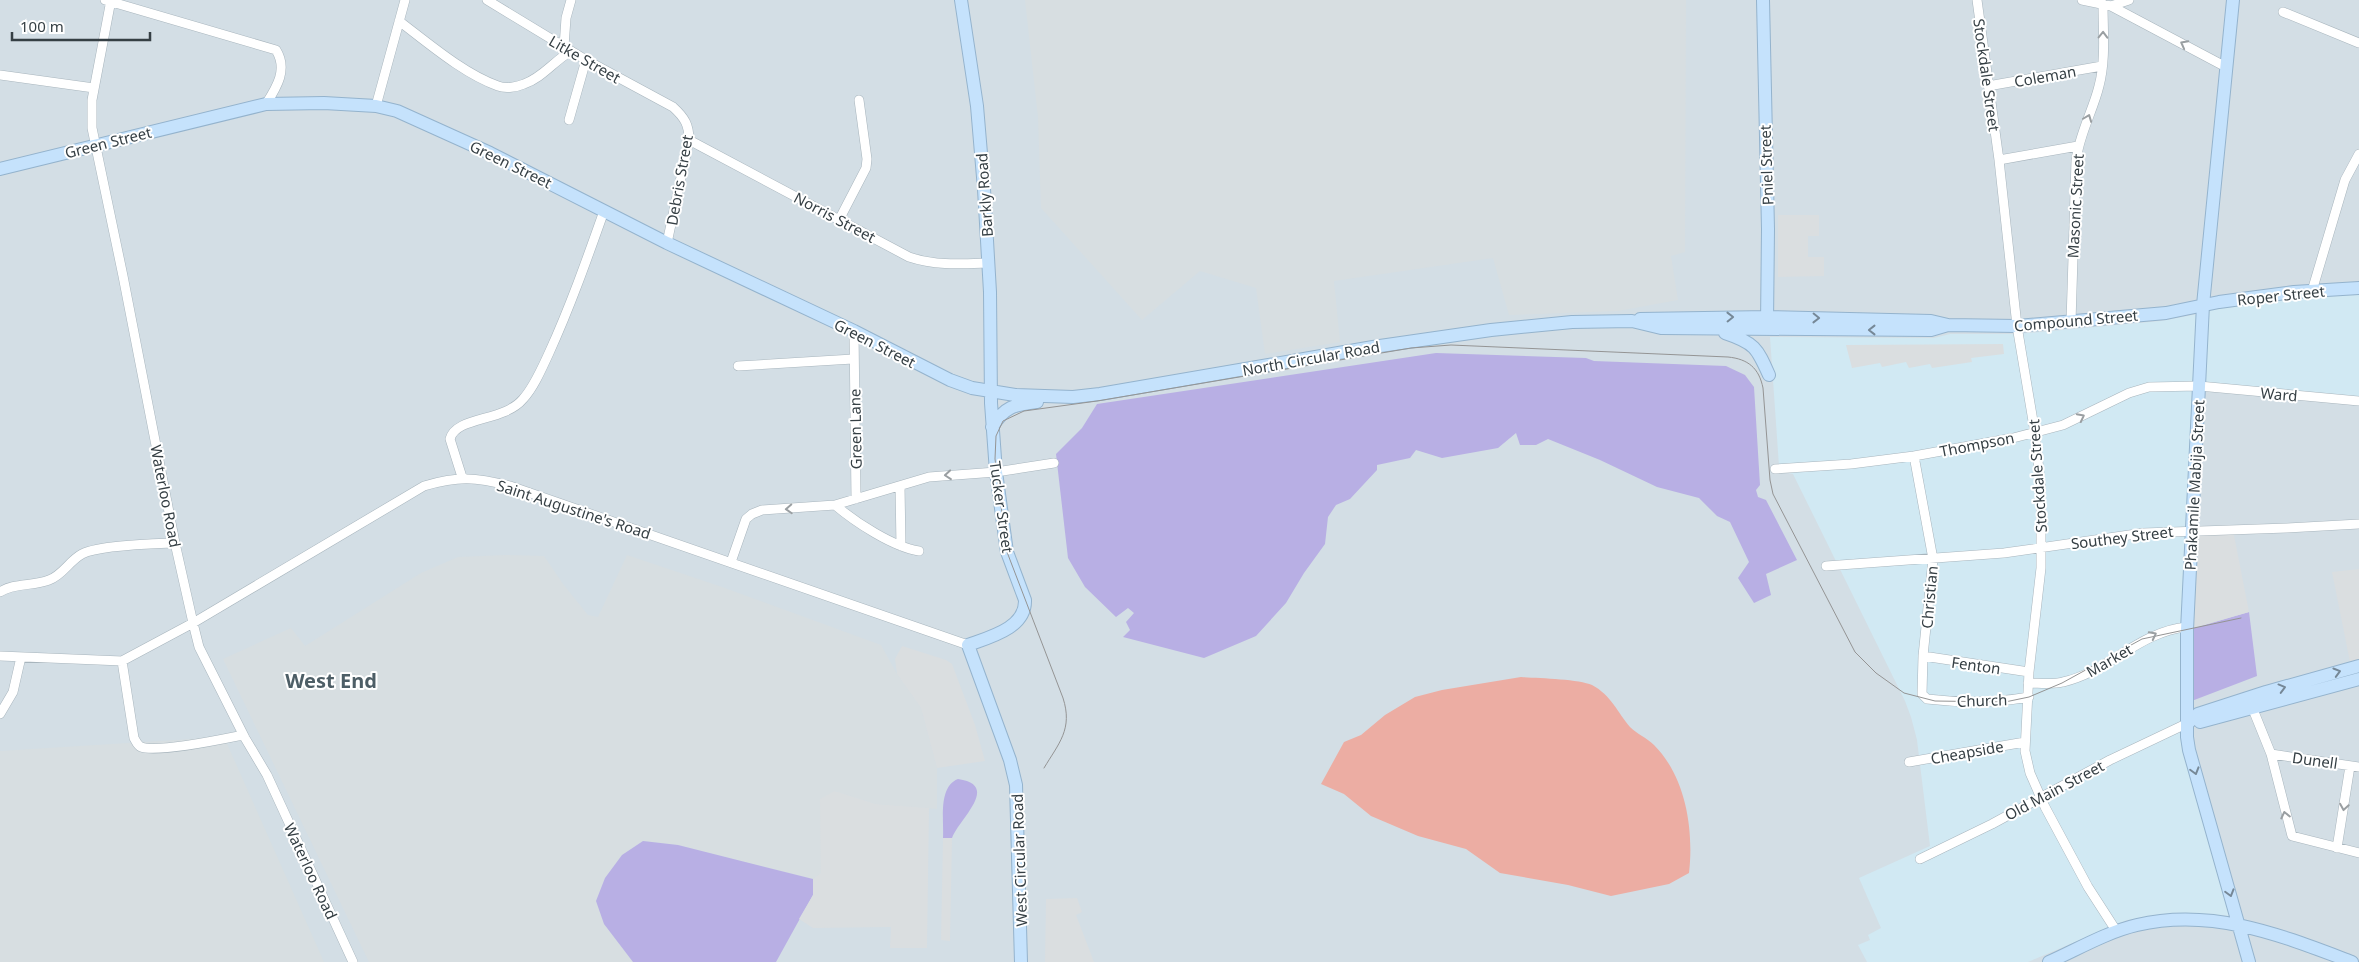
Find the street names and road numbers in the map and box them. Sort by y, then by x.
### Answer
street label: Stockdale Street [1969,17,2005,133]
street label: Litke Street [546,30,625,88]
street label: Coleman [2012,61,2078,91]
street label: Green Street [63,121,154,162]
street label: Pniel Street [1755,124,1777,205]
street label: Debris Street [661,133,697,227]
street label: Green Street [467,136,556,193]
street label: Barkly Road [971,152,997,238]
street label: Masonic Street [2062,153,2088,259]
street label: Norris Street [791,187,880,247]
street label: Roper Street [2236,280,2326,310]
street label: Compound Street [2013,305,2139,335]
street label: Green Street [831,314,920,372]
street label: North Circular Road [1241,336,1381,380]
street label: Ward [2260,382,2298,406]
street label: Green Lane [844,388,866,470]
street label: Phakamile Mabija Street [2180,399,2208,571]
street label: Stockdale Street [2023,418,2051,533]
street label: Thompson [1938,427,2016,461]
street label: Waterloo Road [146,443,186,549]
street label: Tucker Street [986,460,1018,555]
street label: Saint Augustine's Road [495,475,653,543]
street label: Southey Street [2070,521,2175,553]
street label: Christian [1916,565,1942,629]
street label: Market [2082,639,2136,681]
street label: Fenton [1950,652,2002,678]
street label: Church [1956,689,2008,711]
street label: Cheapside [1929,736,2005,768]
street label: Dunell [2291,747,2339,773]
street label: Old Main Street [2001,755,2108,825]
street label: West Circular Road [1007,793,1031,927]
street label: Waterloo Road [280,820,342,922]

